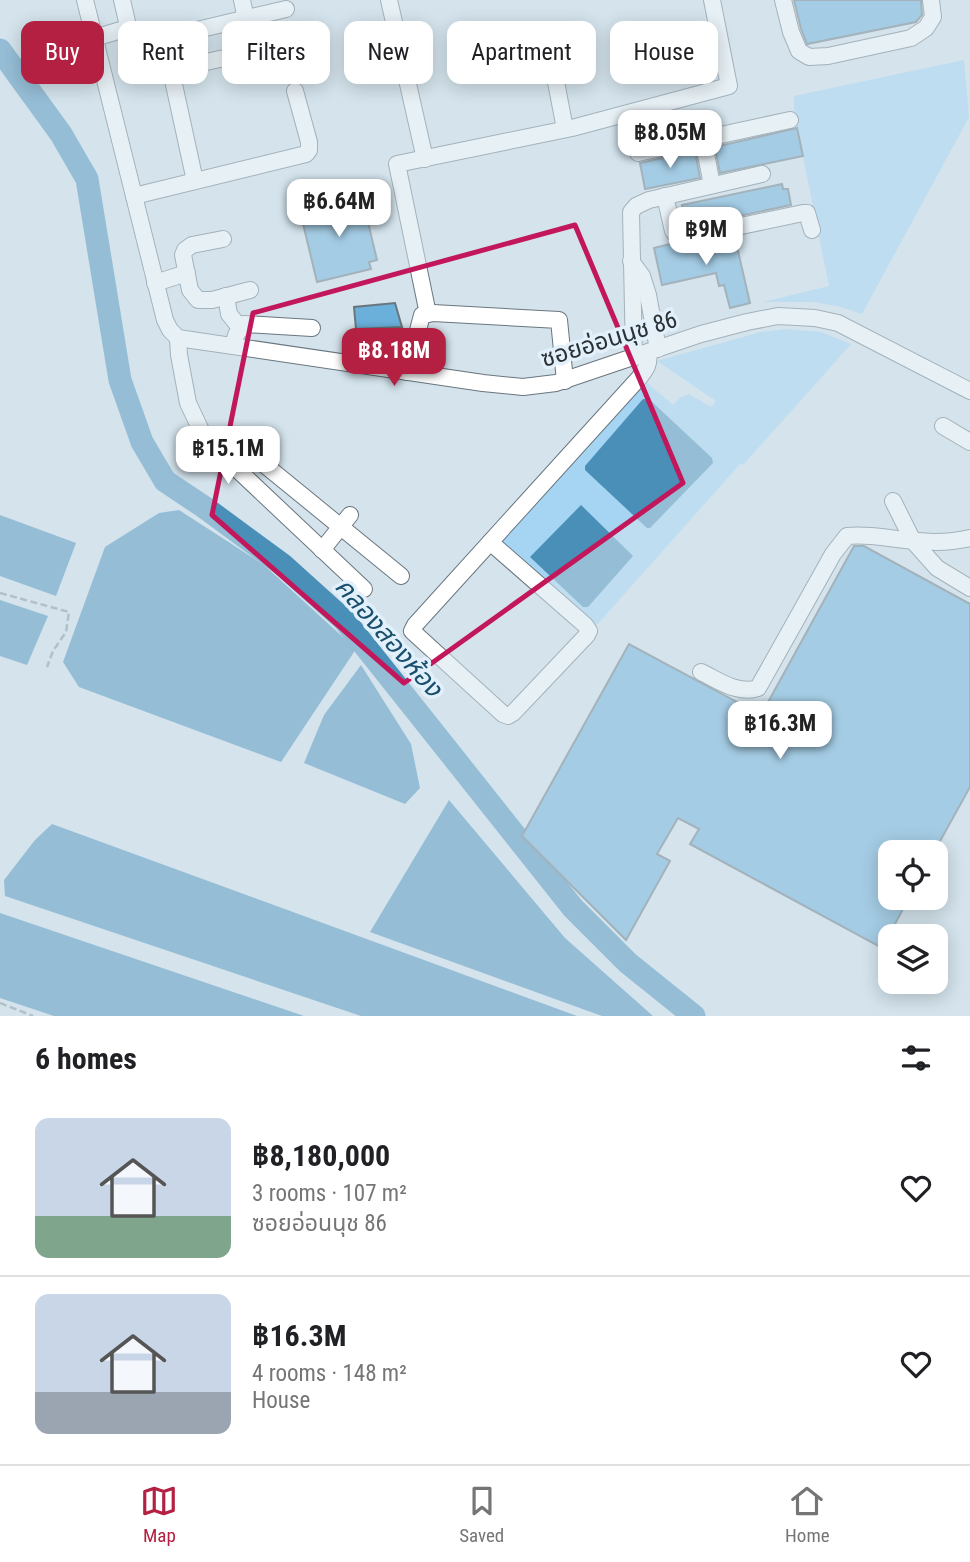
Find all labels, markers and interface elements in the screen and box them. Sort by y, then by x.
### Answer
chip: Buy [21,21,104,84]
chip: Rent [118,21,208,84]
chip: Filters [222,21,330,84]
chip: New [344,21,433,84]
chip: Apartment [447,21,596,84]
chip: House [610,21,718,84]
pin: ฿8.05M [613,110,727,170]
text: ฿8.05M [634,119,706,146]
pin: ฿6.64M [282,180,396,239]
text: ฿6.64M [303,188,375,215]
pin: ฿9M [672,208,740,267]
text: ฿9M [685,216,727,243]
street label: ซอยอ่อนนุช 86 [538,305,681,374]
pin: ฿8.18M [337,328,451,388]
text: ฿8.18M [358,337,430,364]
pin: ฿15.1M [171,426,285,486]
text: ฿15.1M [192,435,264,462]
water label: คลองสองห้อง [329,571,449,703]
pin: ฿16.3M [723,702,837,761]
text: ฿16.3M [744,710,816,737]
map controls [878,840,948,994]
button: locate [878,840,948,910]
button: layers [878,924,948,994]
icon: filters [897,1039,935,1077]
text: 6 homes [35,1041,137,1076]
text: ฿8,180,000 [252,1138,390,1173]
icon: home [91,1146,175,1230]
icon: heart [897,1169,935,1207]
text: 3 rooms · 107 m² [252,1180,407,1207]
text: ซอยอ่อนนุช 86 [252,1210,387,1237]
text: ฿16.3M [252,1318,346,1353]
icon: home [91,1322,175,1406]
icon: heart [897,1345,935,1383]
text: 4 rooms · 148 m² [252,1360,407,1387]
text: House [252,1387,310,1414]
tab: Map [140,1482,178,1547]
tab: Saved [459,1482,504,1547]
tab: Home [785,1482,830,1547]

